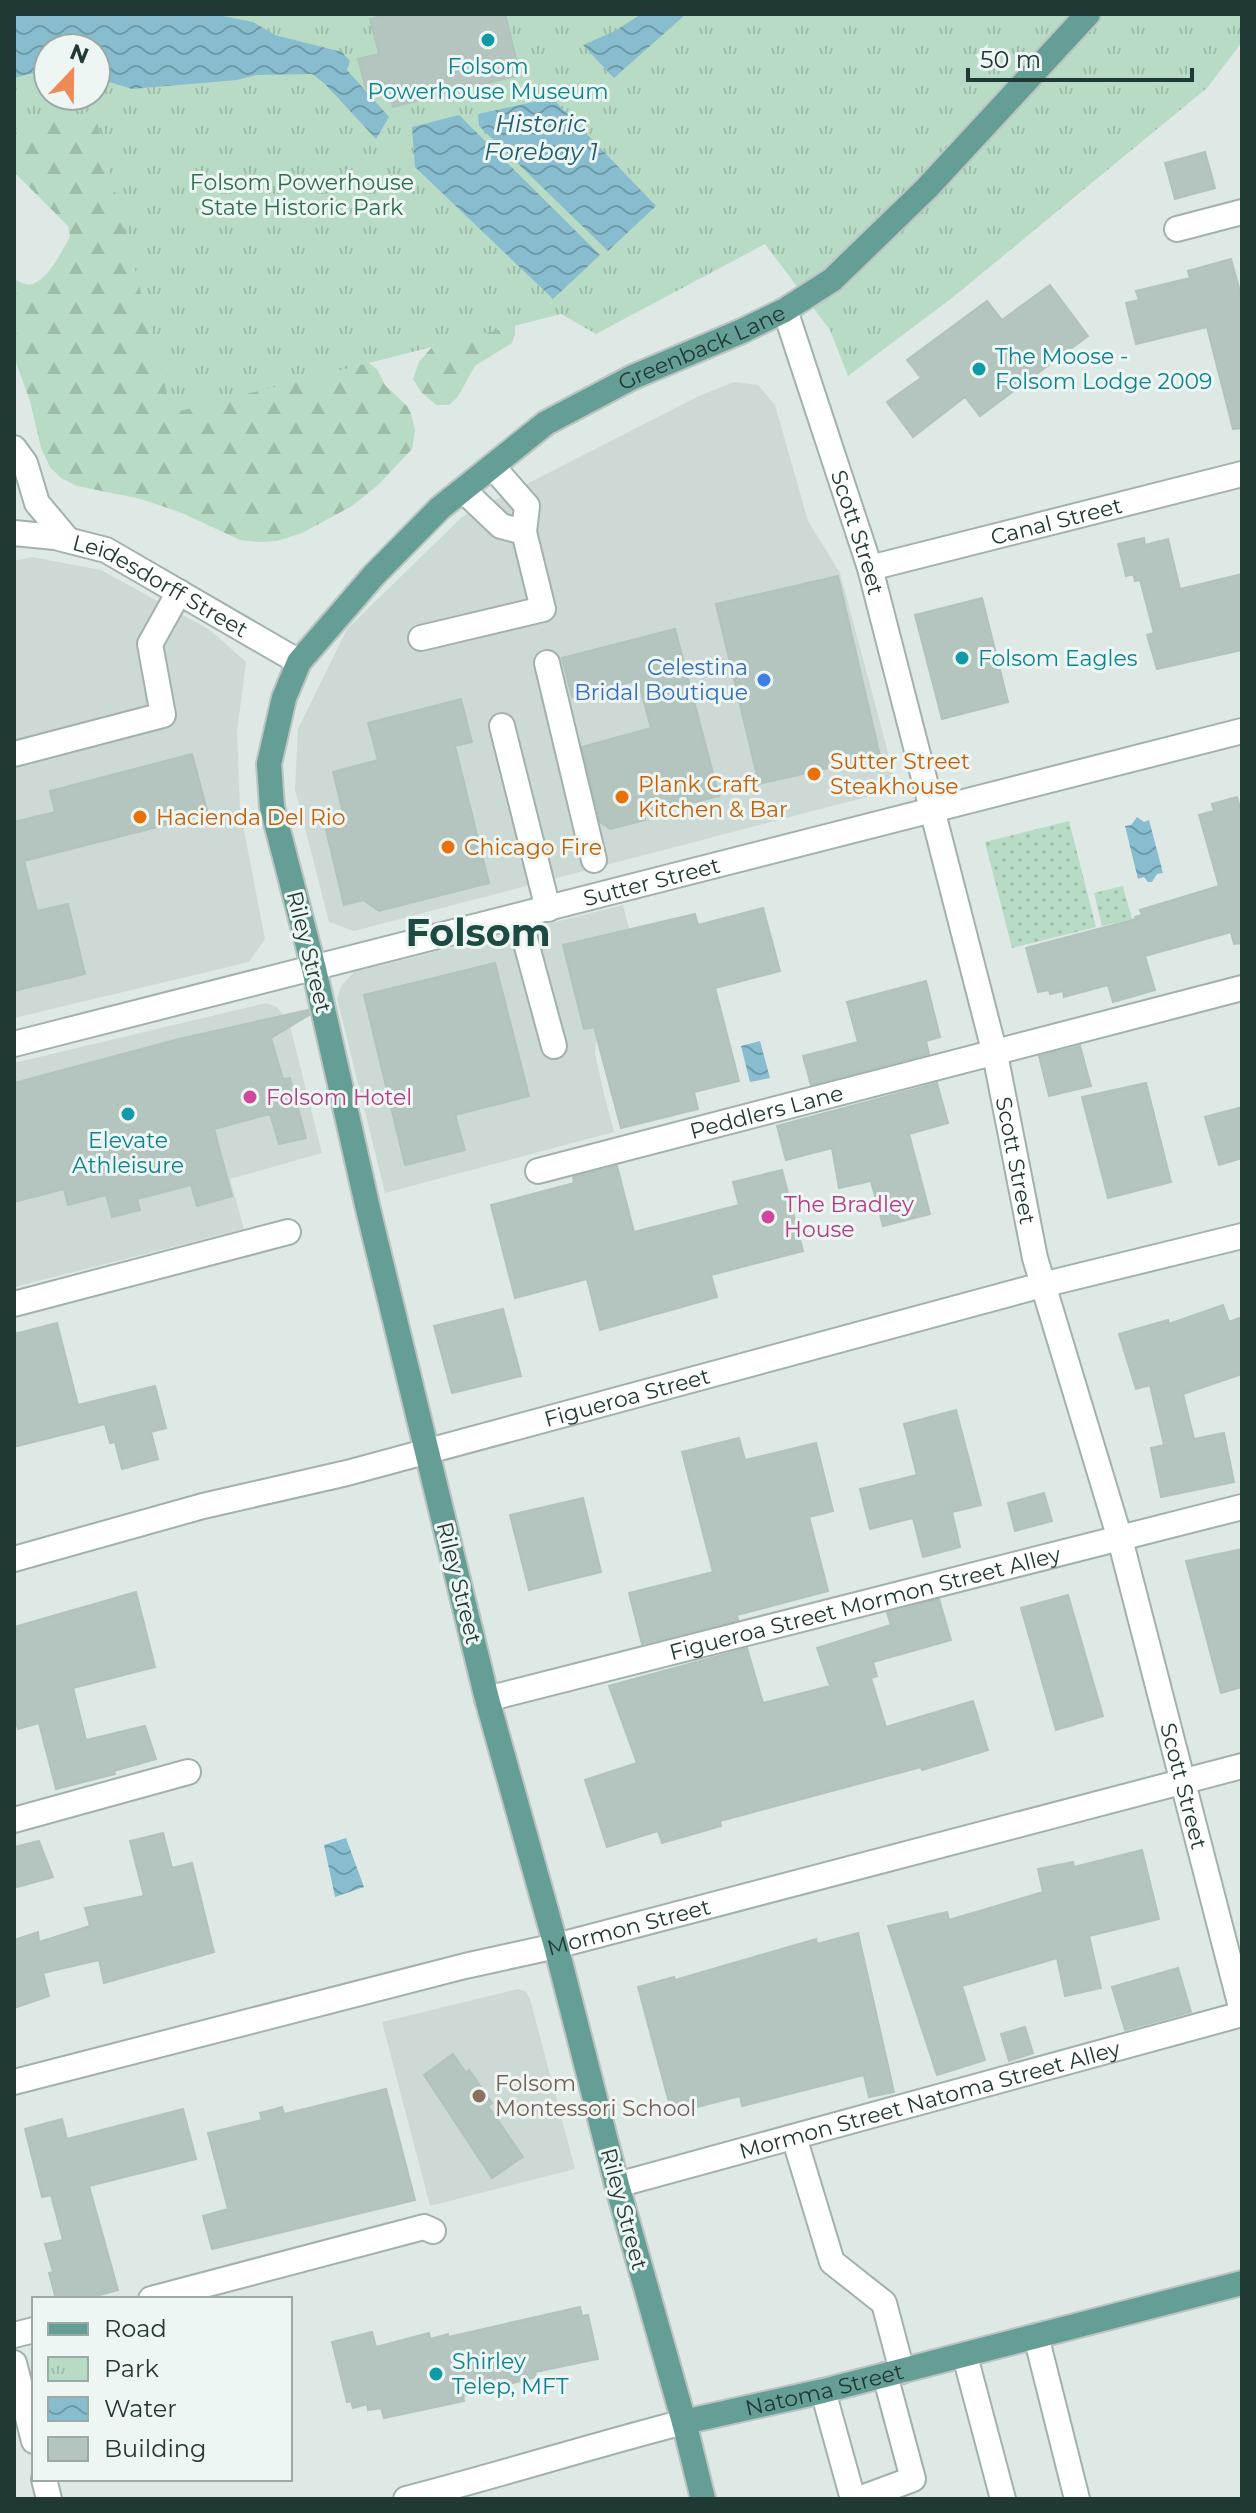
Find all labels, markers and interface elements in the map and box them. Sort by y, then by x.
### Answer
marker: Folsom Powerhouse Museum [479,31,497,49]
north arrow [32,32,112,112]
scale bar [968,32,1192,82]
text: N [66,38,93,70]
text: 50 m [980,45,1041,74]
place label: Folsom Powerhouse Museum [367,53,609,105]
water label: Historic Forebay 1 [484,109,598,166]
park label: Folsom Powerhouse State Historic Park [190,169,414,221]
street label: Greenback Lane [613,298,790,396]
place label: The Moose - Folsom Lodge 2009 [995,343,1212,395]
marker: The Moose - Folsom Lodge 2009 [970,360,988,378]
street label: Scott Street [825,467,890,598]
street label: Canal Street [988,491,1125,551]
street label: Leidesdorff Street [70,529,253,643]
place label: Folsom Eagles [978,645,1138,672]
marker: Folsom Eagles [953,649,971,667]
place label: Celestina Bridal Boutique [574,654,748,706]
marker: Celestina Bridal Boutique [755,671,773,689]
place label: Sutter Street Steakhouse [830,748,970,800]
marker: Sutter Street Steakhouse [805,765,823,783]
place label: Plank Craft Kitchen & Bar [638,771,788,823]
marker: Plank Craft Kitchen & Bar [613,788,631,806]
place label: Hacienda Del Rio [156,804,346,831]
marker: Hacienda Del Rio [131,808,149,826]
place label: Chicago Fire [464,834,602,861]
marker: Chicago Fire [439,838,457,856]
street label: Sutter Street [580,851,723,912]
street label: Riley Street [281,888,337,1016]
district label: Folsom [405,909,551,956]
street label: Peddlers Lane [687,1079,846,1144]
place label: Folsom Hotel [266,1084,412,1111]
marker: Folsom Hotel [241,1088,259,1106]
street label: Scott Street [990,1094,1042,1227]
marker: Elevate Athleisure [119,1105,137,1123]
place label: Elevate Athleisure [72,1127,184,1179]
place label: The Bradley House [784,1191,914,1243]
marker: The Bradley House [759,1208,777,1226]
street label: Figueroa Street [541,1362,713,1433]
street label: Riley Street [431,1519,487,1647]
street label: Figueroa Street Mormon Street Alley [667,1540,1063,1666]
street label: Scott Street [1155,1720,1213,1852]
street label: Mormon Street [544,1893,713,1961]
street label: Mormon Street Natoma Street Alley [736,2034,1123,2164]
place label: Folsom Montessori School [495,2070,696,2122]
marker: Folsom Montessori School [470,2087,488,2105]
street label: Riley Street [595,2145,653,2273]
legend [32,2297,292,2481]
text: Road [104,2314,167,2343]
place label: Shirley Telep, MFT [452,2348,569,2400]
text: Park [104,2354,159,2383]
street label: Natoma Street [743,2357,906,2421]
marker: Shirley Telep, MFT [427,2365,445,2383]
text: Water [104,2394,177,2423]
text: Building [104,2434,207,2463]

